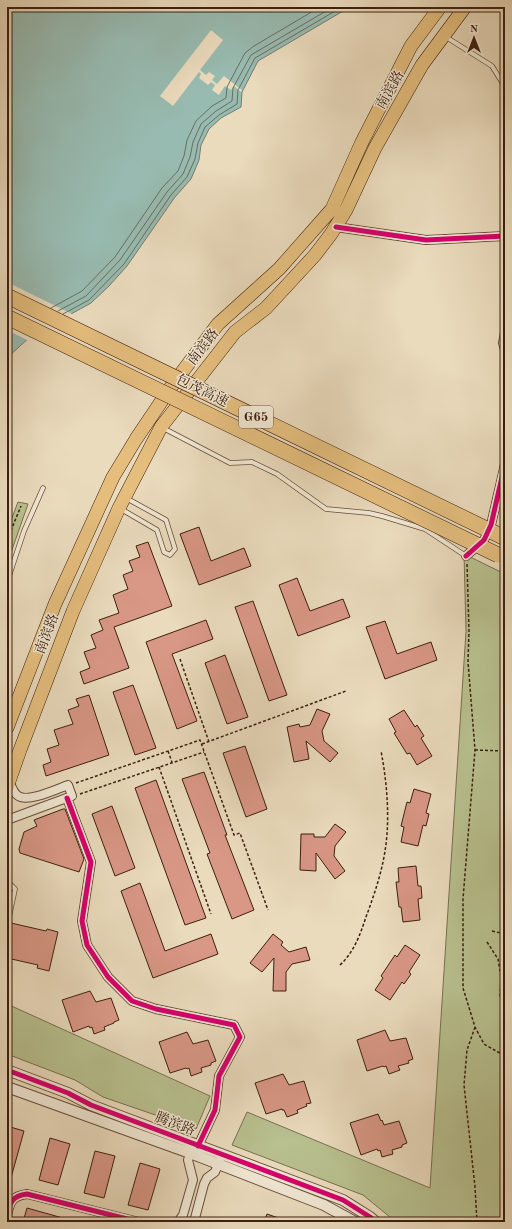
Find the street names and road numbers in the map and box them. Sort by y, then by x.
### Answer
street label: 南滨路 [373,68,407,112]
street label: 南滨路 [184,326,221,368]
street label: 包茂高速 [174,372,231,410]
road number: G65 [239,406,273,428]
street label: 南滨路 [32,612,61,656]
street label: 腾滨路 [153,1109,197,1138]

